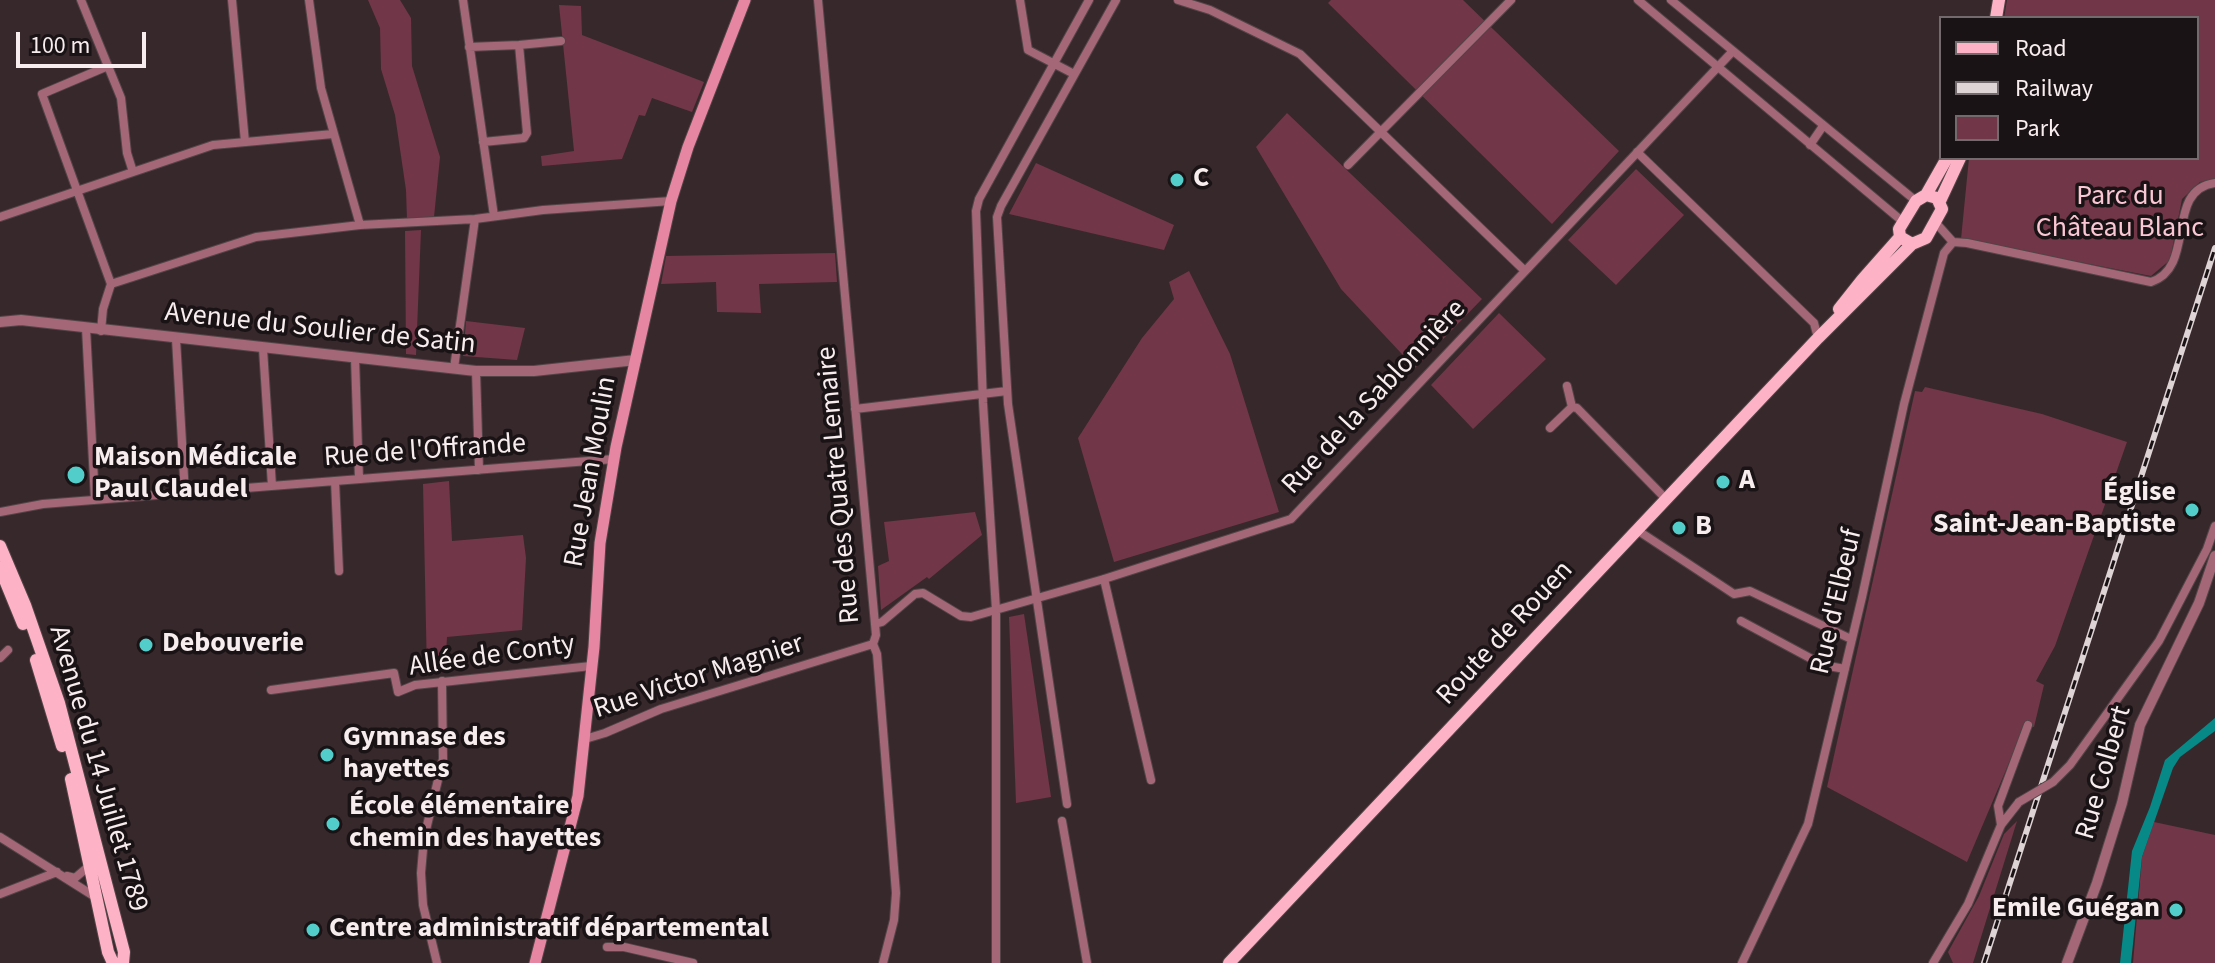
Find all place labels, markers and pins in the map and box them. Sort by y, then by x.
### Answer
place label: C [1193,163,1209,197]
marker: C [1168,171,1186,189]
place label: Maison Médicale Paul Claudel [94,442,297,508]
marker: Maison Médicale Paul Claudel [65,464,87,486]
place label: A [1739,465,1755,499]
marker: A [1714,473,1732,491]
place label: Église Saint-Jean-Baptiste [1933,477,2176,543]
marker: Église Saint-Jean-Baptiste [2183,501,2201,519]
place label: B [1695,511,1712,545]
marker: B [1670,519,1688,537]
place label: Debouverie [162,628,304,662]
marker: Debouverie [137,636,155,654]
place label: Gymnase des hayettes [343,722,506,788]
marker: Gymnase des hayettes [318,746,336,764]
place label: École élémentaire chemin des hayettes [349,791,601,857]
marker: École élémentaire chemin des hayettes [324,815,342,833]
place label: Emile Guégan [1992,893,2160,927]
marker: Emile Guégan [2167,901,2185,919]
place label: Centre administratif départemental [329,913,769,947]
marker: Centre administratif départemental [304,921,322,939]

